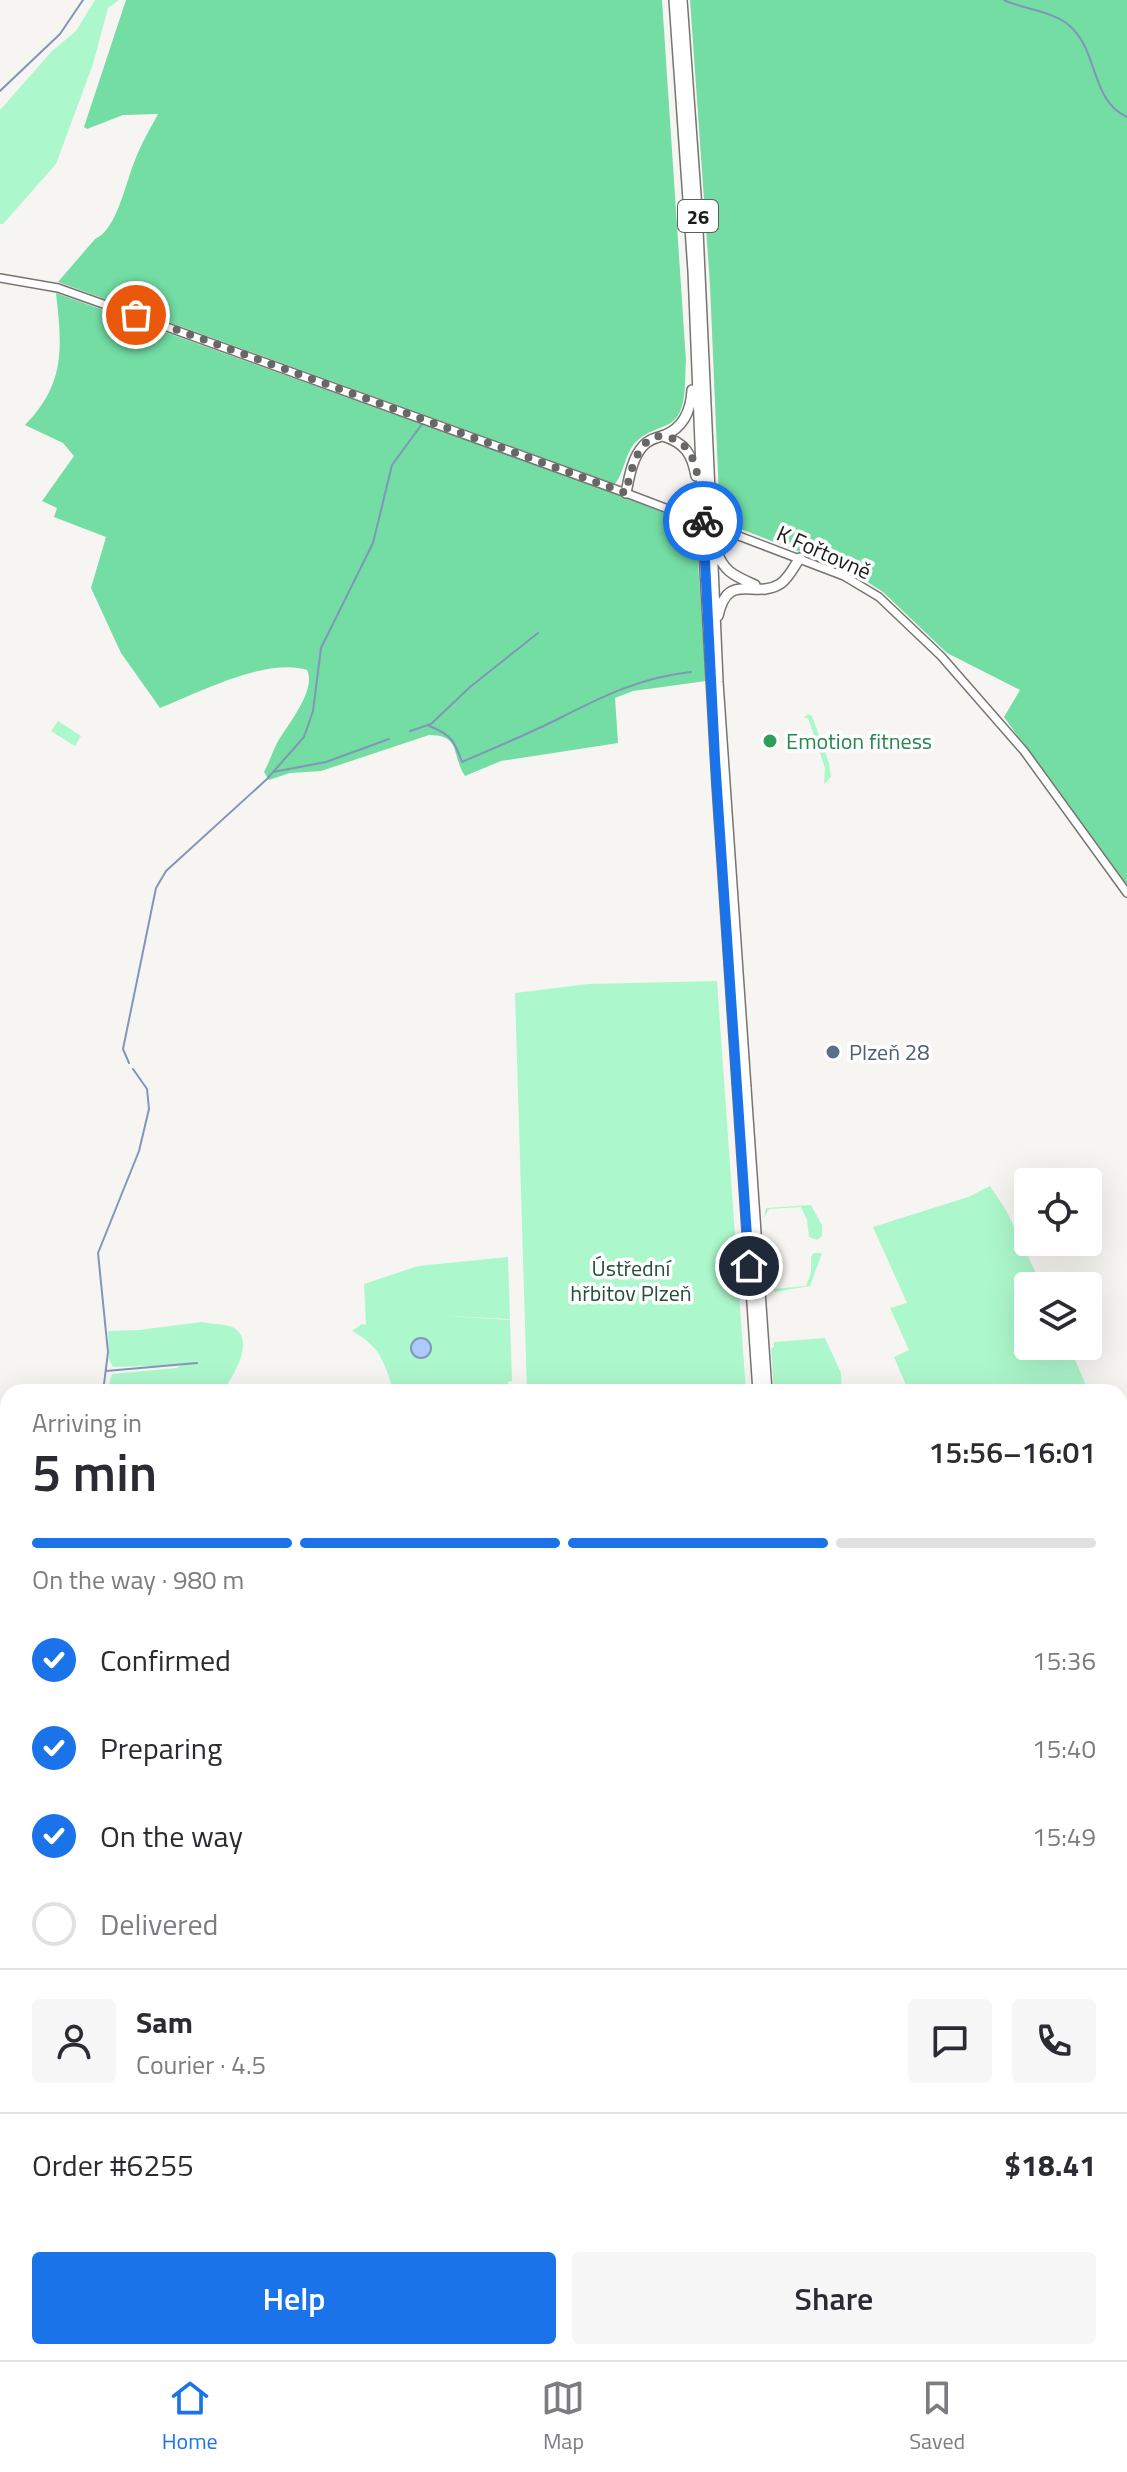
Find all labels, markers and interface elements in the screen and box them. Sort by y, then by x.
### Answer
road number: 26 [678,200,718,232]
pin [102,281,170,349]
icon: bag [114,293,158,337]
courier [663,481,743,561]
icon: bike [681,499,725,543]
street label: K Fořtovně [771,516,877,588]
place label: Emotion fitness [786,724,932,758]
marker: Emotion fitness [761,732,779,750]
place label: Plzeň 28 [849,1035,929,1069]
marker: Plzeň 28 [824,1043,842,1061]
map controls [1014,1168,1102,1360]
button: locate [1014,1168,1102,1256]
pin [715,1232,783,1300]
icon: home [727,1244,771,1288]
park label: Ústřední hřbitov Plzeň [570,1251,692,1310]
button: layers [1014,1272,1102,1360]
text: Arriving in [32,1403,142,1442]
text: 15:56–16:01 [929,1429,1096,1475]
text: 5 min [32,1432,157,1511]
text: On the way · 980 m [32,1560,244,1599]
text: Confirmed [100,1637,231,1683]
icon: check [32,1638,76,1682]
text: 15:36 [1032,1641,1096,1680]
text: Preparing [100,1725,222,1771]
icon: check [32,1726,76,1770]
text: 15:40 [1032,1729,1096,1768]
text: On the way [100,1813,243,1859]
icon: check [32,1814,76,1858]
text: 15:49 [1032,1817,1096,1856]
text: Delivered [100,1901,218,1947]
button: person [32,1999,116,2083]
text: Sam [136,1999,193,2045]
button: chat [908,1999,992,2083]
button: phone [1012,1999,1096,2083]
text: Courier · 4.5 [136,2045,266,2084]
text: Order #6255 [32,2142,194,2188]
text: $18.41 [1004,2142,1096,2188]
button: Help [32,2252,556,2344]
button: Share [572,2252,1096,2344]
tab: Home [162,2376,218,2458]
tab: Map [541,2376,585,2458]
tab: Saved [909,2376,965,2458]

